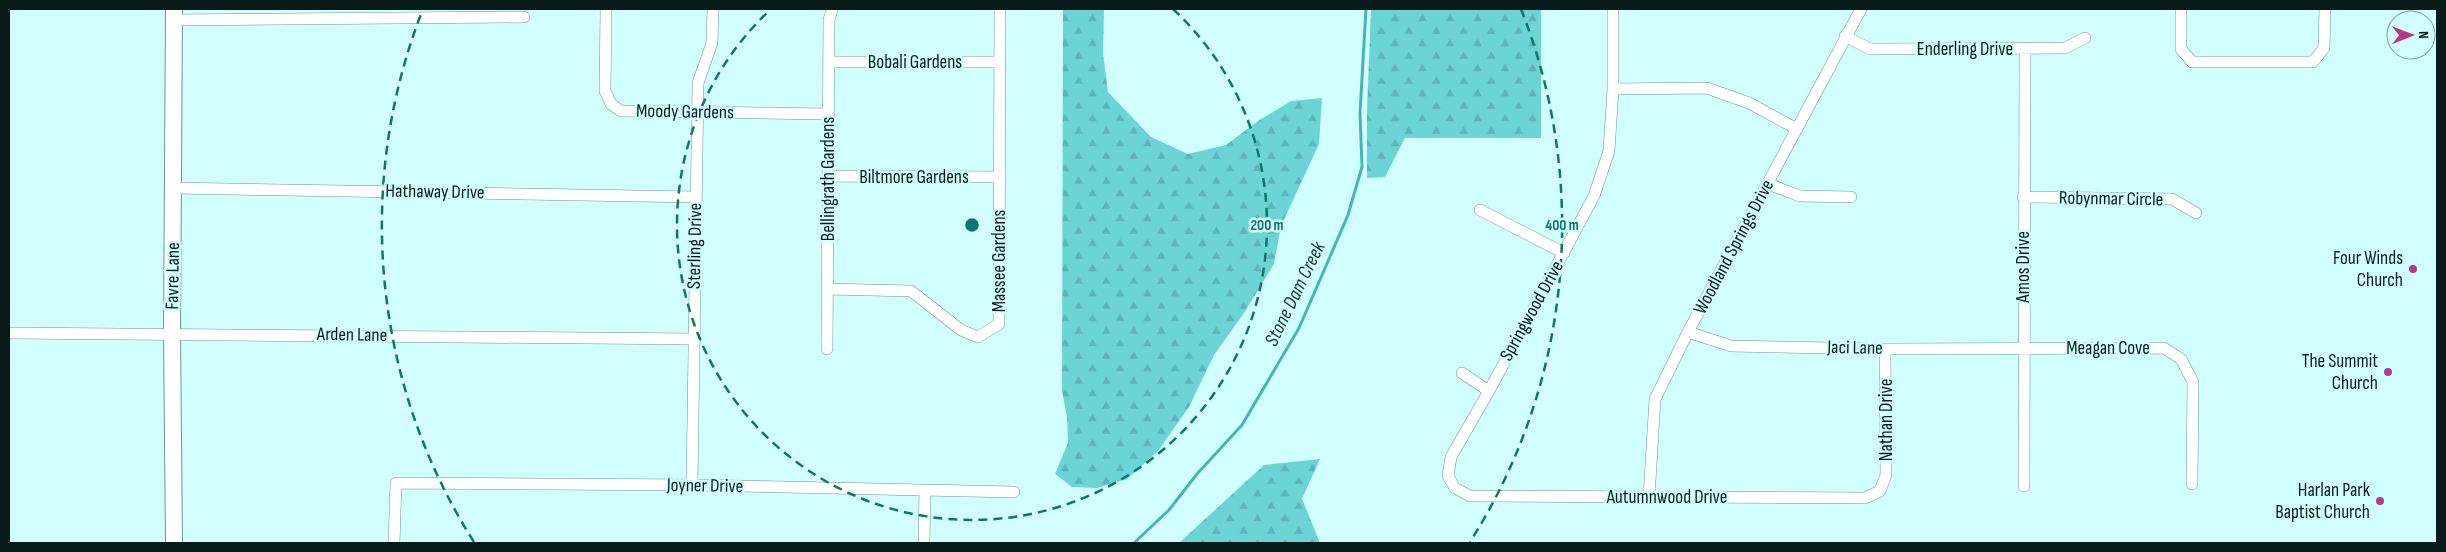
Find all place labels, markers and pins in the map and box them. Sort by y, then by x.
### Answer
centre of rings [963,216,981,234]
place label: Four Winds Church [2333,247,2403,292]
marker: Four Winds Church [2407,263,2419,275]
place label: The Summit Church [2302,350,2378,395]
marker: The Summit Church [2382,366,2394,378]
place label: Harlan Park Baptist Church [2275,479,2371,524]
marker: Harlan Park Baptist Church [2374,495,2386,507]

